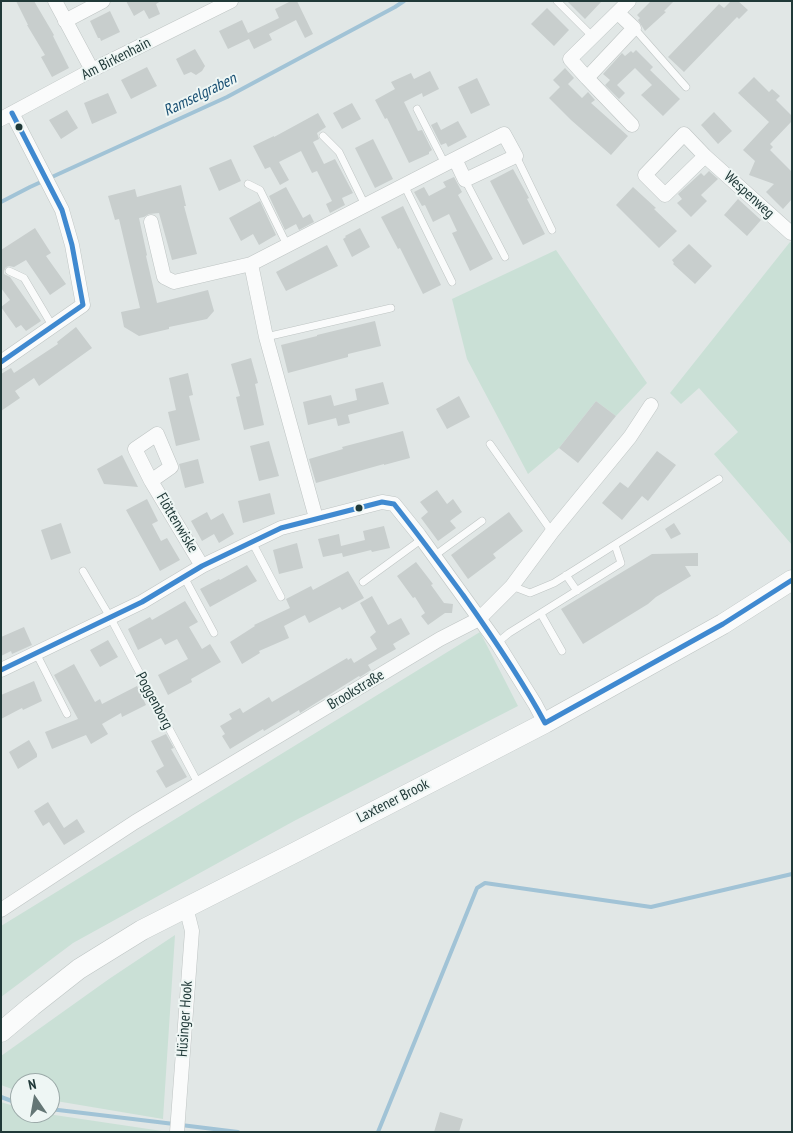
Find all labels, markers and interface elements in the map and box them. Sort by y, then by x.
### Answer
street label: Am Birkenhain [78,34,154,84]
water label: Ramselgraben [161,69,239,121]
unlabelled marker [14,122,24,132]
street label: Wespenweg [720,168,778,222]
street label: Flöttenwiske [152,490,202,556]
unlabelled marker [354,503,364,513]
street label: Brookstraße [324,666,388,714]
street label: Poggenborg [131,669,177,733]
street label: Laxtener Brook [354,775,432,827]
street label: Hüsinger Hook [173,980,197,1058]
north arrow [10,1073,60,1123]
text: N [27,1075,38,1094]

